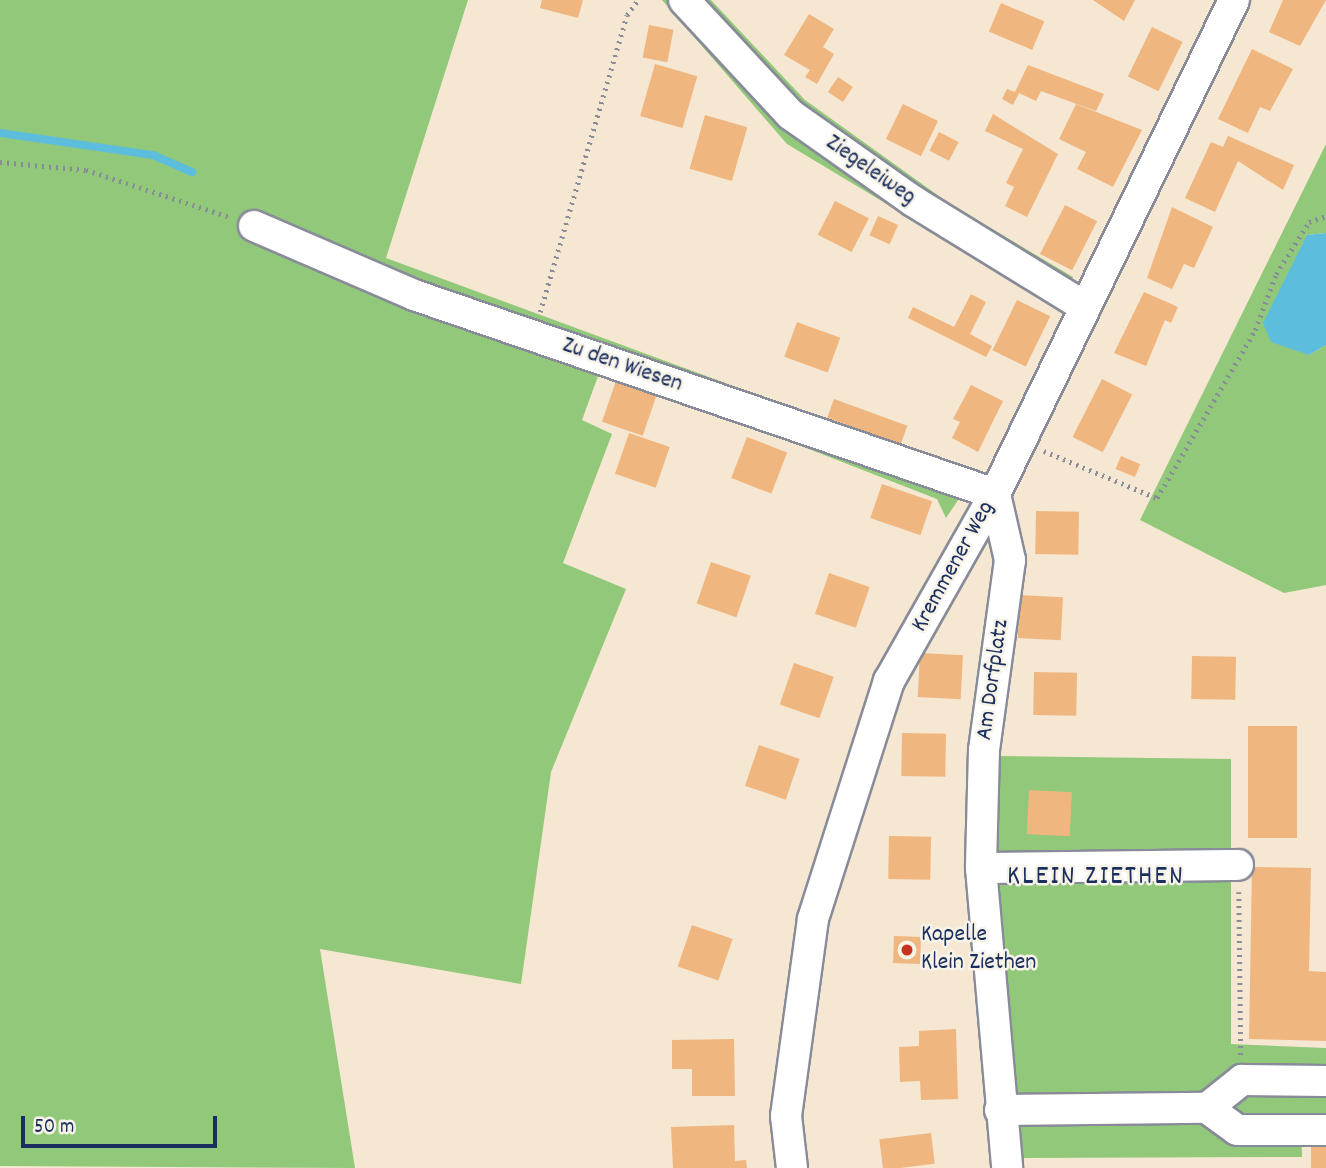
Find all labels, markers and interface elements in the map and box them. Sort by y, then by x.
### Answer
street label: Ziegeleiweg [819,129,921,213]
street label: Zu den Wiesen [558,332,686,400]
street label: Kremmener Weg [906,497,1002,637]
street label: Am Dorfplatz [971,618,1017,742]
district label: KLEIN ZIETHEN [1009,861,1183,895]
place label: Kapelle Klein Ziethen [921,922,1036,978]
marker: Kapelle Klein Ziethen [899,942,915,958]
scale bar [24,1102,220,1146]
text: 50 m [34,1113,74,1143]

